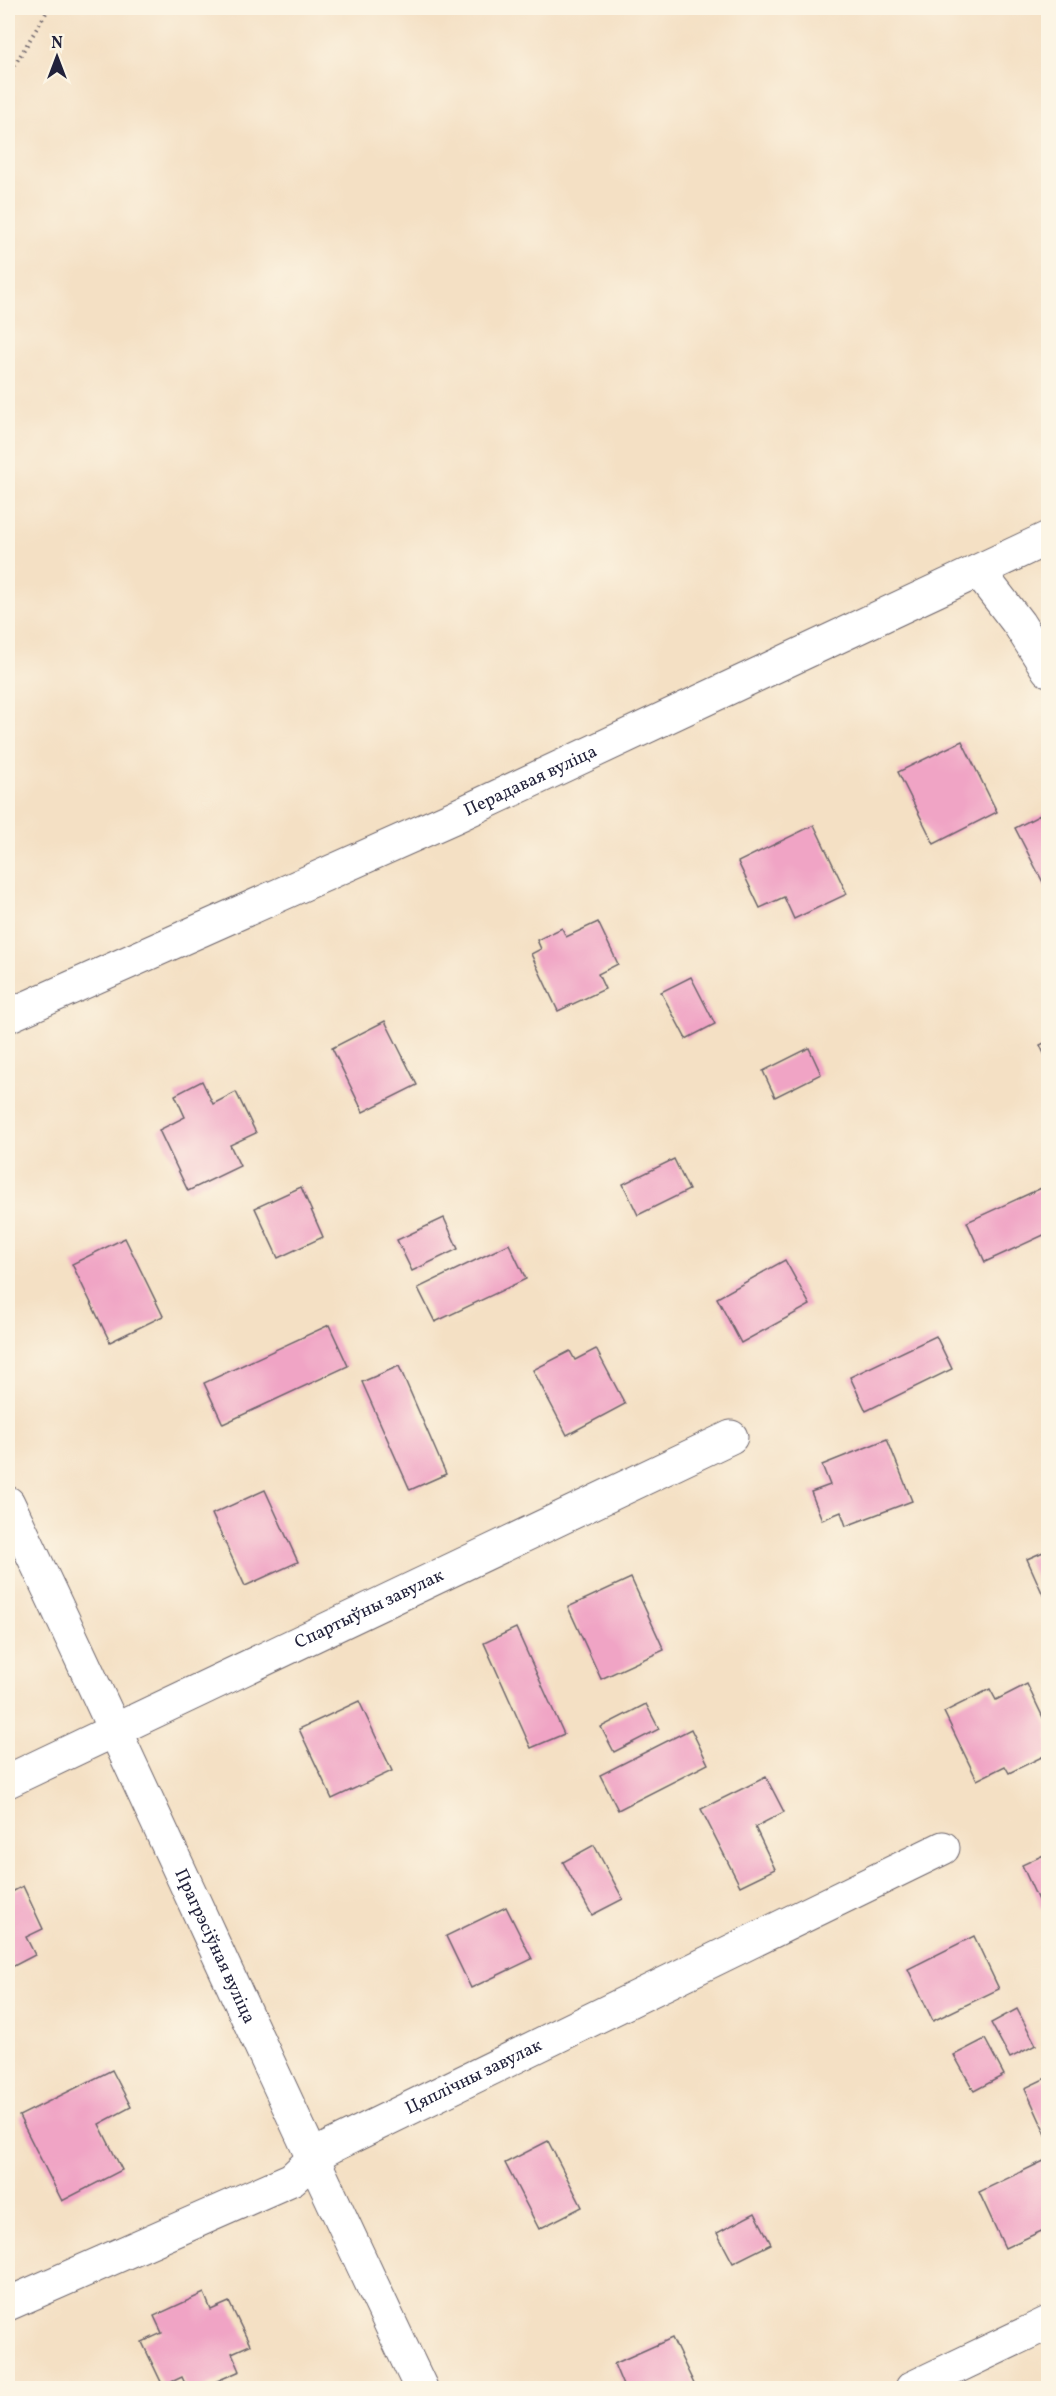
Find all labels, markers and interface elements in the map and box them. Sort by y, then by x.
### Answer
north arrow [27,27,87,87]
text: N [51,33,63,55]
street label: Перадавая вуліца [460,739,601,823]
street label: Спартыўны завулак [291,1563,448,1655]
street label: Прагрэсіўная вуліца [168,1865,261,2028]
street label: Цяплічны завулак [401,2033,547,2121]

